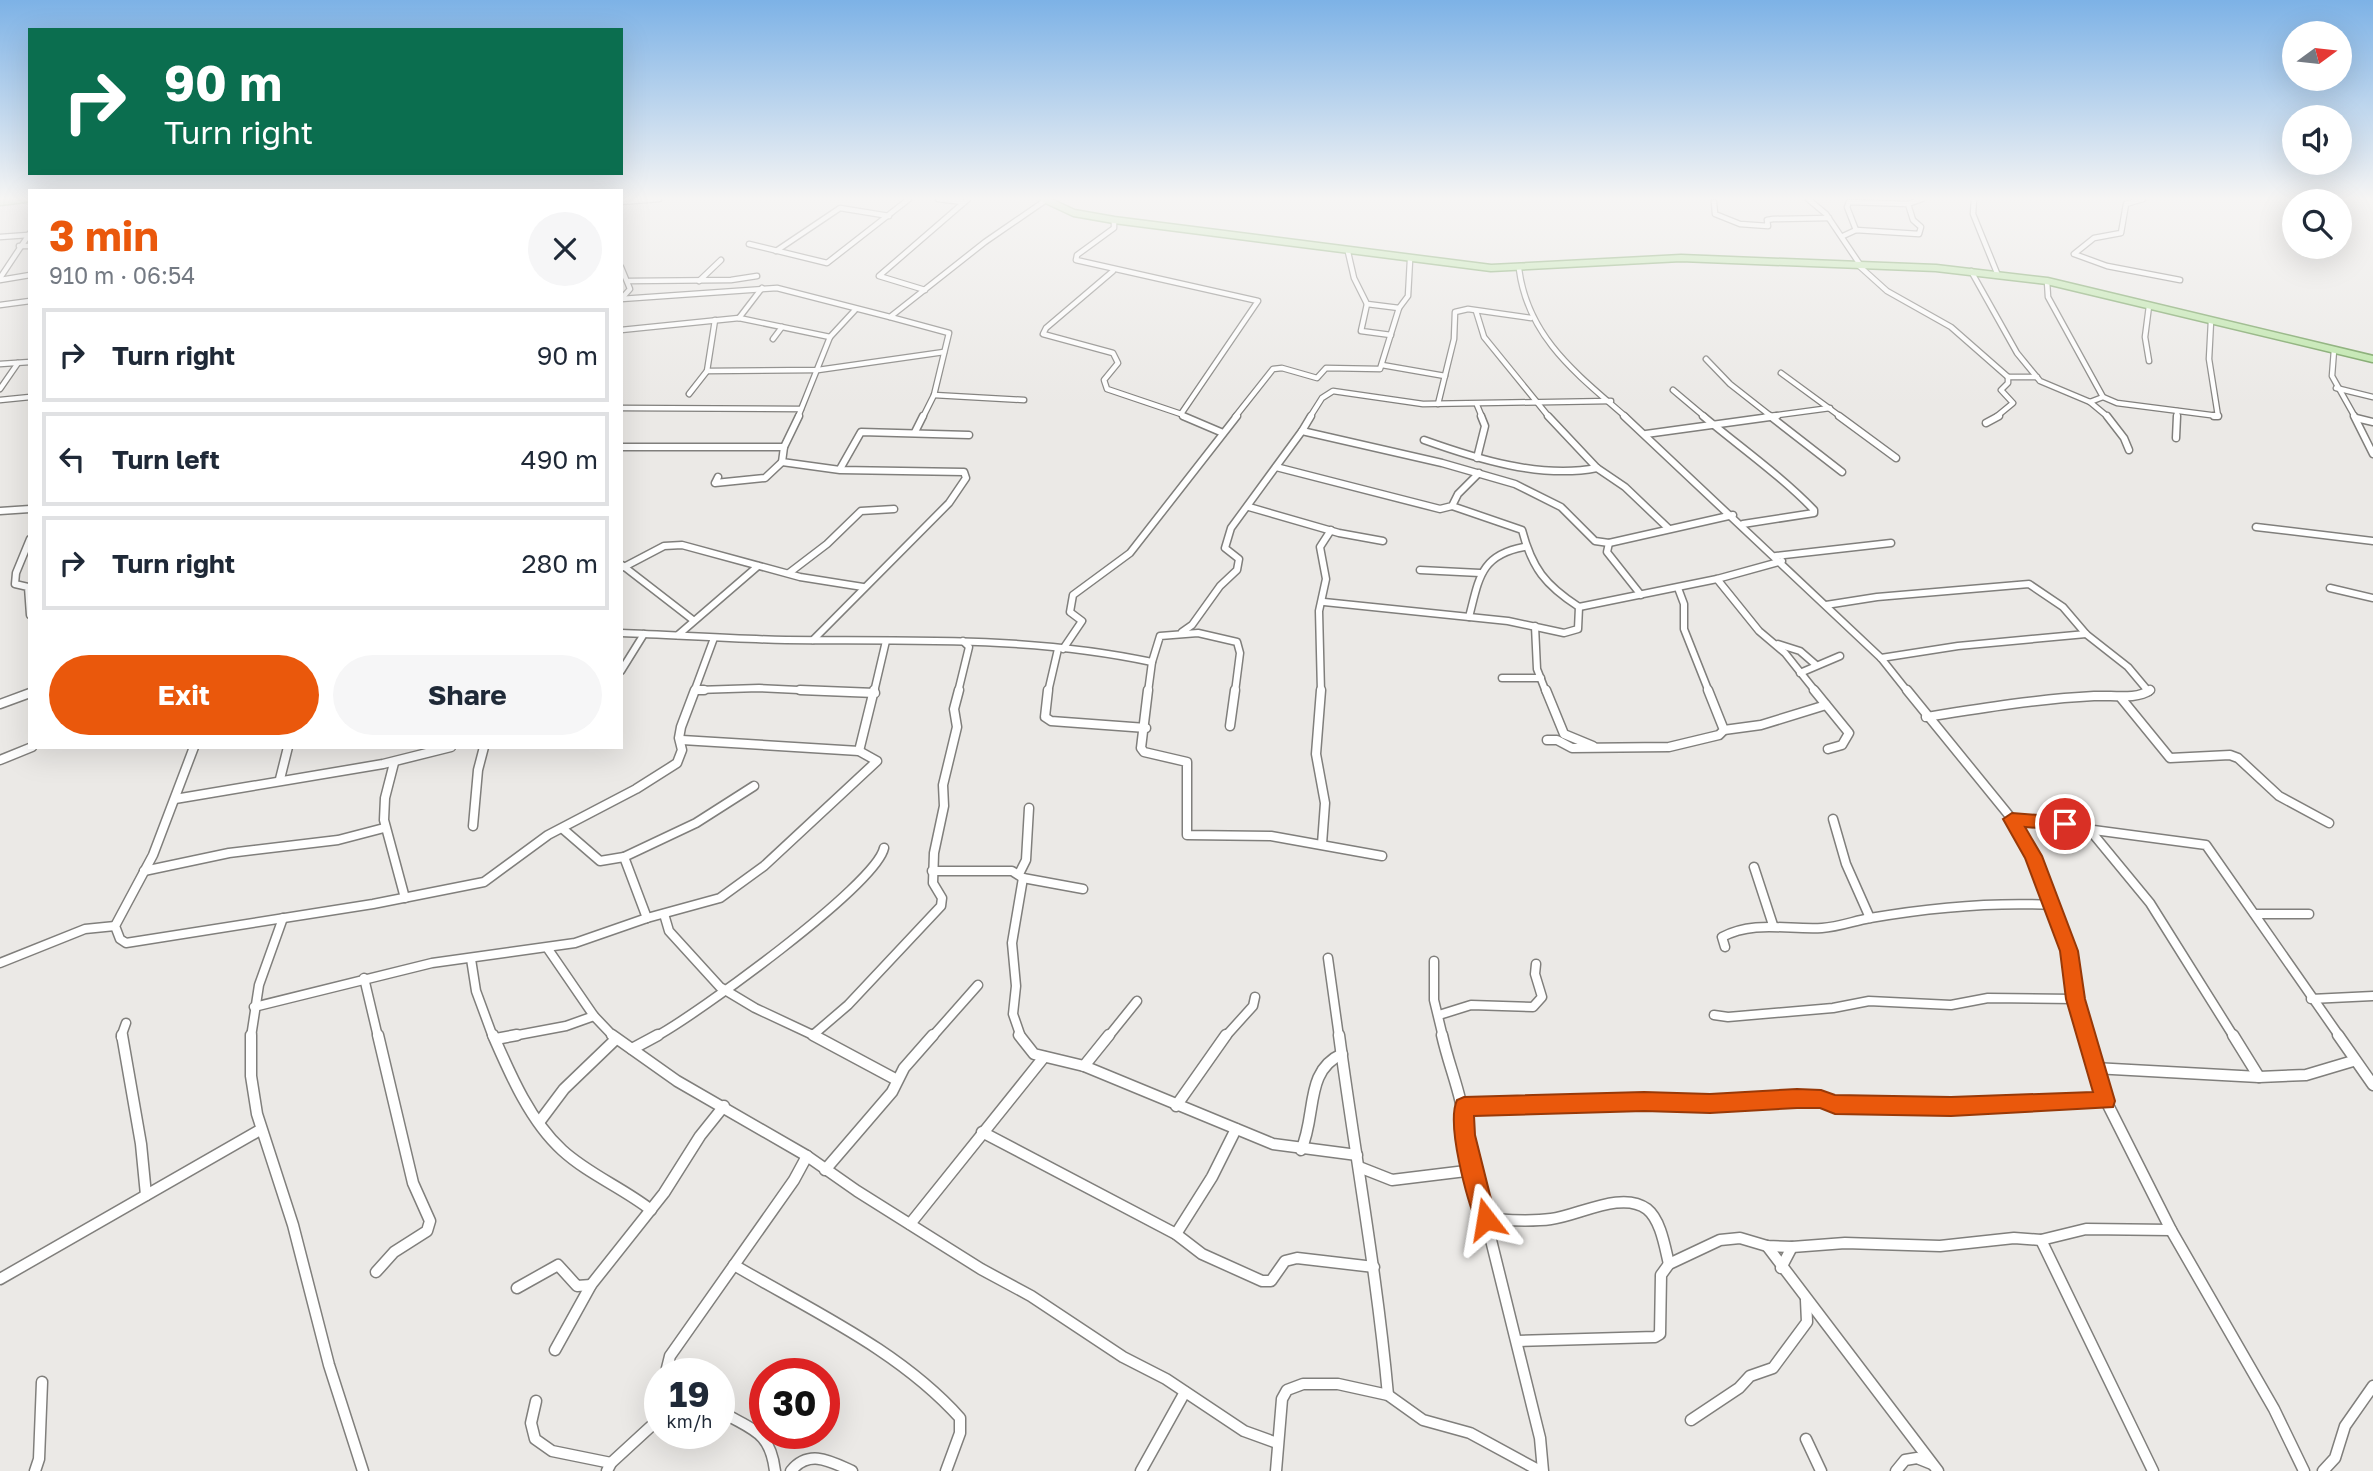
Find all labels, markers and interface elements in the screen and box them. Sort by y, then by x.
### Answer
north arrow [2282,21,2352,91]
map controls [2282,21,2352,259]
text: 90 m [164,53,282,112]
icon: right [49,56,140,147]
button: sound [2282,105,2352,175]
text: Turn right [164,113,313,151]
button: search [2282,189,2352,259]
text: 3 min [49,210,159,260]
button: close [528,212,602,286]
text: 910 m · 06:54 [49,261,195,289]
icon: right [53,336,91,374]
text: Turn right [112,340,235,371]
text: 90 m [537,340,598,371]
icon: left [53,440,91,478]
text: Turn left [112,444,220,475]
text: 490 m [521,444,598,475]
icon: right [53,544,91,582]
text: Turn right [112,548,235,579]
text: 280 m [521,548,598,579]
button: Exit [49,655,319,735]
button: Share [333,655,602,735]
pin [2035,794,2095,854]
icon: arrive [2046,805,2084,843]
position arrow [1449,1182,1523,1256]
speed limit sign: 30 [749,1358,840,1449]
text: 19 [669,1373,710,1415]
text: km/h [667,1410,712,1432]

